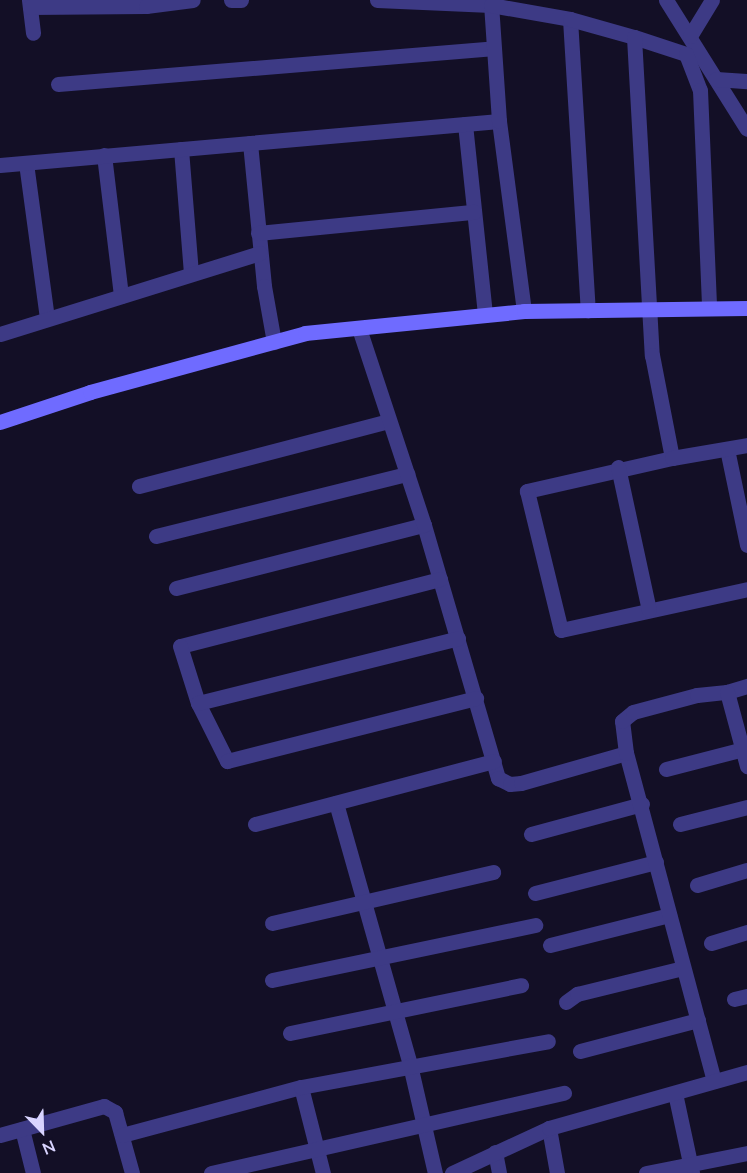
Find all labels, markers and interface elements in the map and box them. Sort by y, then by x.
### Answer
north arrow [12,1101,72,1161]
text: N [40,1137,59,1159]

